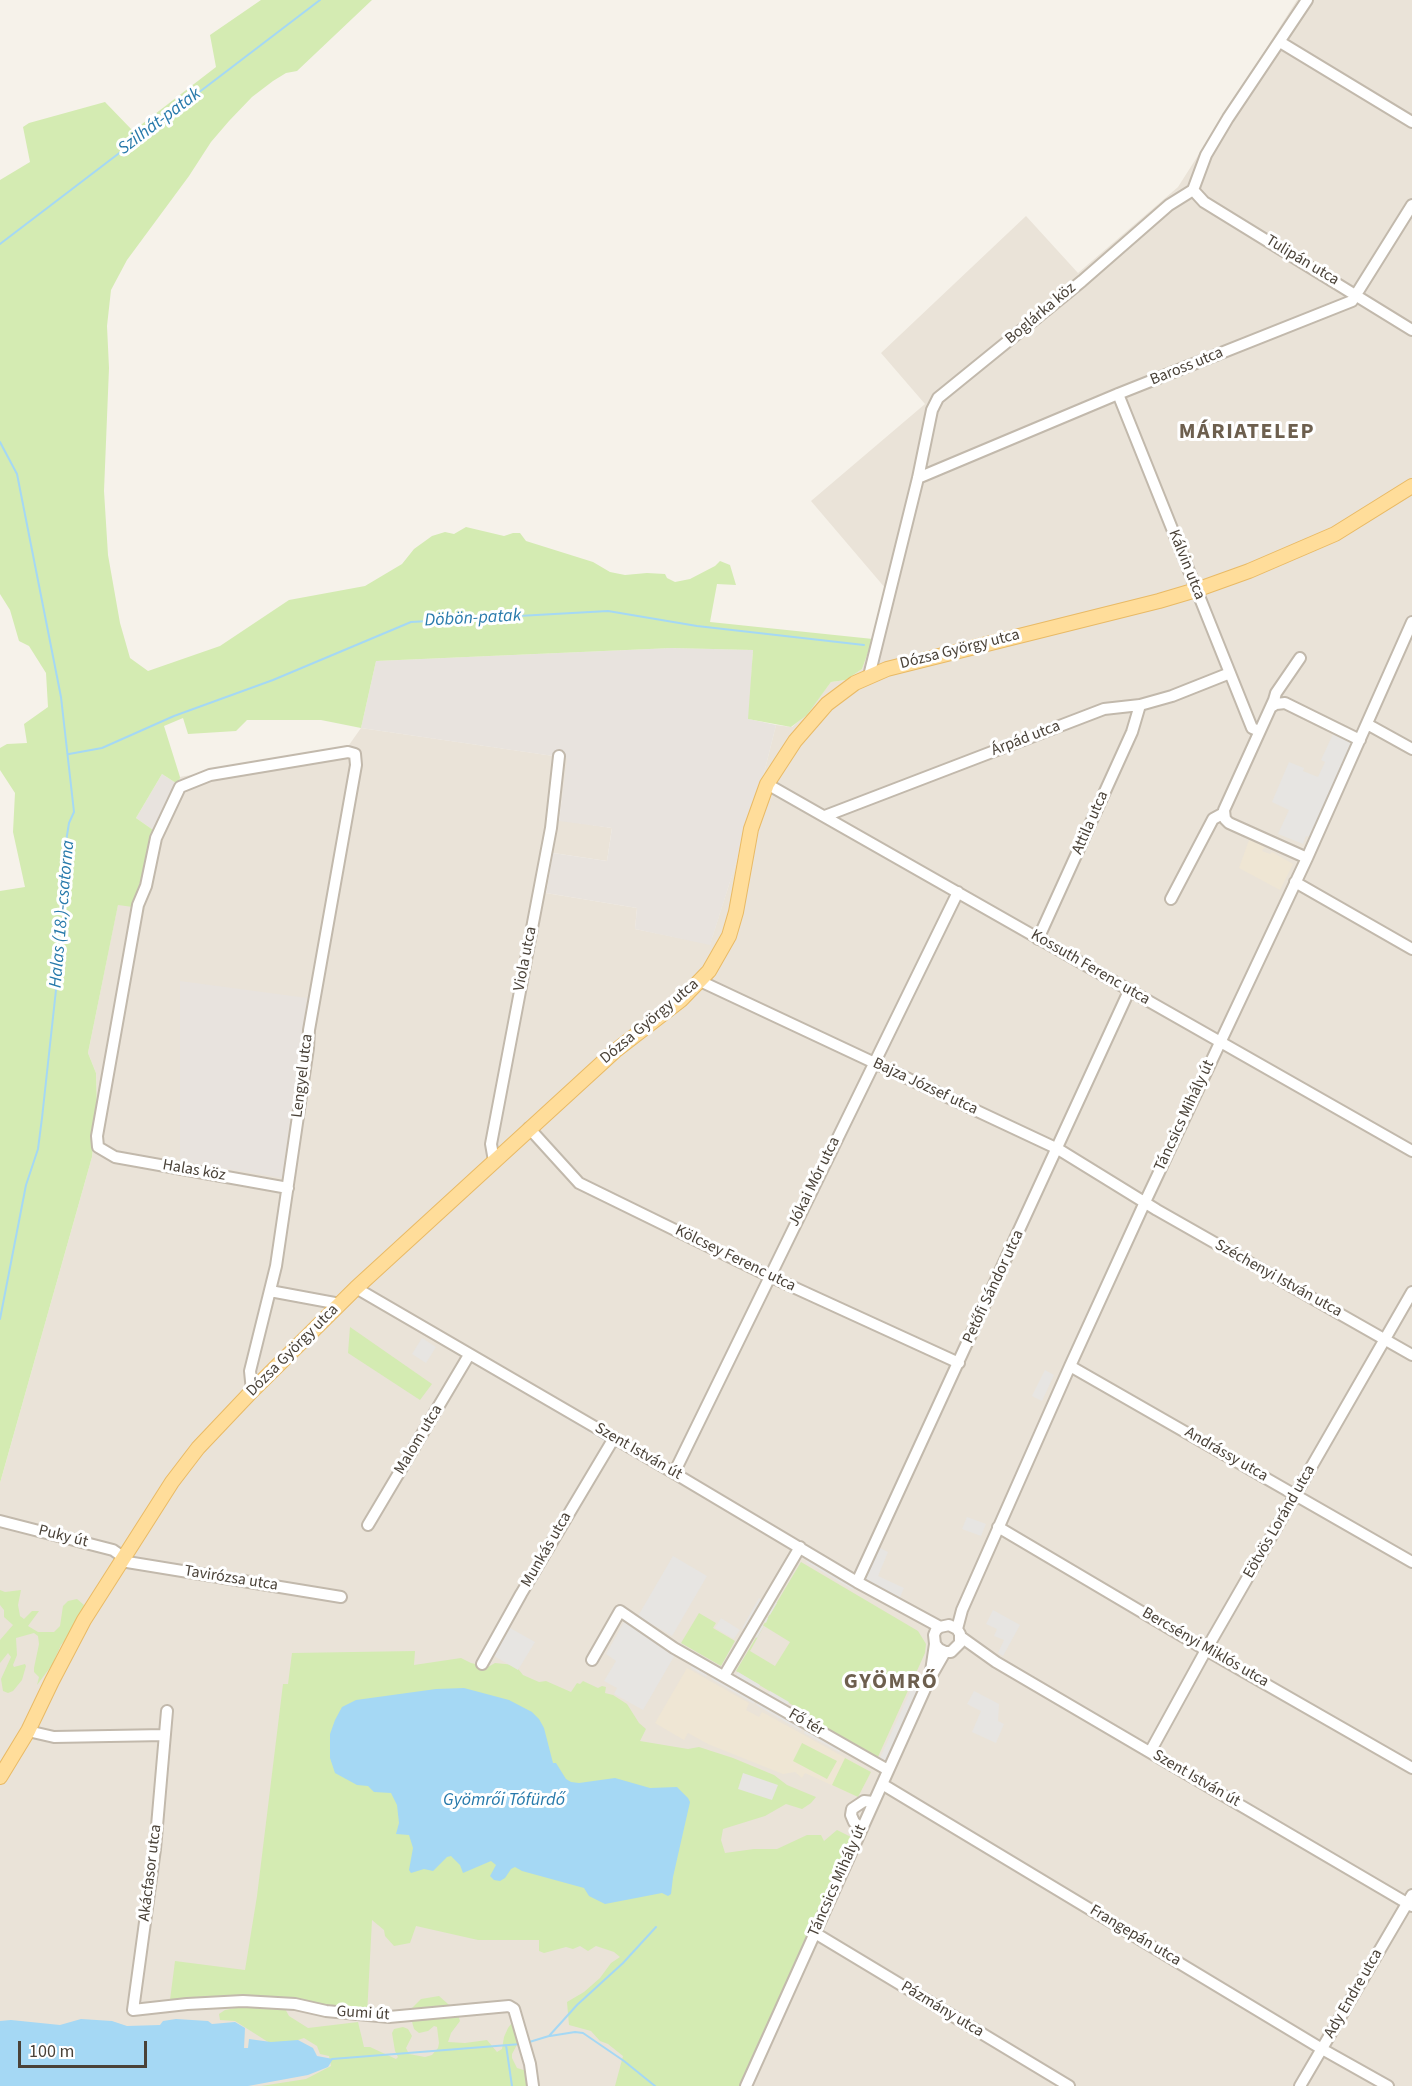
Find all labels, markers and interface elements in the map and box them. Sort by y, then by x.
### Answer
water label: Szilhát-patak [114,84,206,160]
street label: Tulipán utca [1262,232,1342,290]
street label: Boglárka köz [1002,279,1080,349]
street label: Baross utca [1148,344,1226,390]
district label: MÁRIATELEP [1179,420,1315,446]
street label: Kálvin utca [1163,527,1209,603]
water label: Döbön-patak [424,606,522,632]
street label: Dózsa György utca [898,626,1022,674]
street label: Árpád utca [989,717,1063,761]
street label: Attila utca [1069,788,1113,858]
water label: Halas (18.)-csatorna [46,839,80,989]
street label: Viola utca [510,925,542,993]
street label: Kossuth Ferenc utca [1027,926,1153,1010]
street label: Dózsa György utca [597,975,703,1069]
street label: Lengyel utca [288,1033,318,1119]
street label: Bajza József utca [869,1054,981,1120]
street label: Táncsics Mihály út [1151,1057,1219,1175]
street label: Jókai Mór utca [785,1134,845,1230]
street label: Halas köz [161,1156,227,1186]
street label: Kölcsey Ferenc utca [672,1221,798,1297]
street label: Petőfi Sándor utca [959,1227,1029,1347]
street label: Széchenyi István utca [1211,1236,1345,1322]
street label: Dózsa György utca [243,1301,343,1401]
street label: Malom utca [391,1402,447,1478]
street label: Szent István út [591,1419,685,1485]
street label: Andrássy utca [1181,1424,1271,1486]
street label: Eötvös Loránd utca [1240,1462,1320,1582]
street label: Munkás utca [518,1509,576,1591]
street label: Puky út [36,1522,90,1552]
street label: Tavirózsa utca [183,1562,279,1596]
street label: Bercsényi Miklós utca [1138,1604,1272,1692]
district label: GYÖMRŐ [844,1670,938,1696]
street label: Fő tér [785,1705,827,1741]
street label: Szent István út [1149,1746,1243,1812]
water label: Gyömrői Tófürdő [443,1790,565,1812]
street label: Táncsics Mihály út [805,1822,871,1940]
street label: Akácfasor utca [136,1823,166,1923]
street label: Frangepán utca [1086,1901,1184,1971]
street label: Ady Endre utca [1321,1946,1387,2042]
street label: Pázmány utca [897,1978,987,2042]
street label: Gumi út [336,2003,390,2025]
scale bar [21,2029,150,2067]
text: 100 m [29,2039,74,2064]

